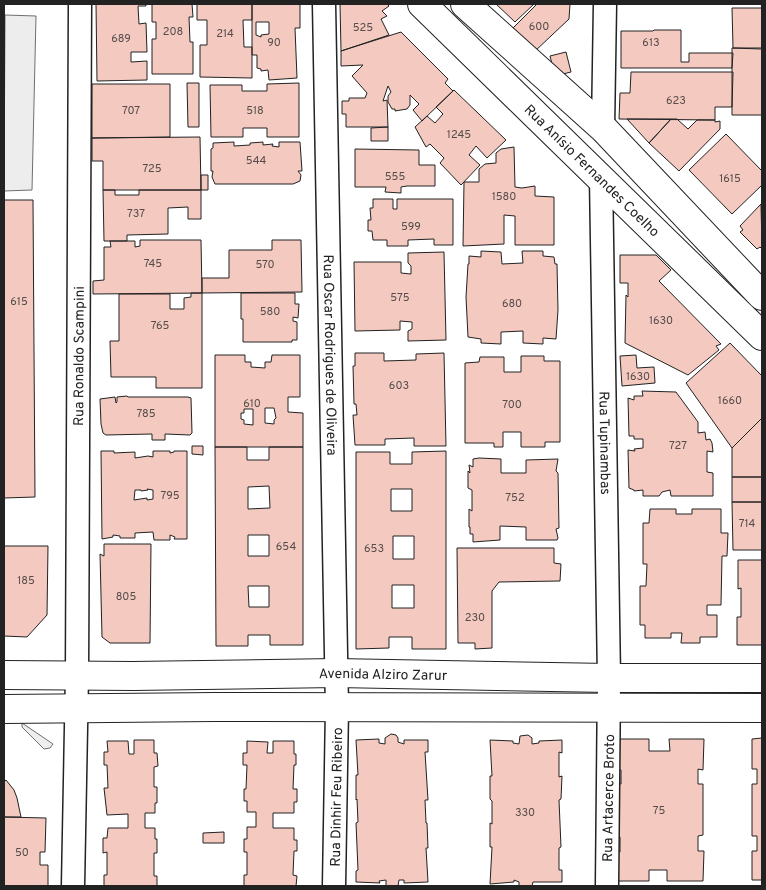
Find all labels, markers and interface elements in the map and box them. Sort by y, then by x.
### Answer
house number: 600 [529,20,549,34]
house number: 525 [353,21,373,35]
house number: 208 [163,25,183,39]
house number: 214 [216,27,234,41]
house number: 689 [111,32,131,46]
house number: 90 [267,36,281,50]
house number: 613 [642,36,660,50]
house number: 623 [666,94,686,108]
street label: Rua Anísio Fernandes Coelho [520,102,663,241]
house number: 707 [122,104,140,118]
house number: 518 [246,104,264,118]
house number: 1245 [447,128,471,142]
house number: 544 [246,154,267,168]
house number: 725 [142,162,162,176]
house number: 555 [385,170,405,184]
house number: 1615 [719,172,741,186]
house number: 1580 [492,190,516,204]
house number: 737 [127,207,145,221]
house number: 599 [401,220,421,234]
street label: Rua Oscar Rodrigues de Oliveira [319,254,339,456]
house number: 745 [144,257,162,271]
house number: 570 [255,258,275,272]
street label: Rua Ronaldo Scampini [71,286,89,426]
house number: 575 [390,291,410,305]
house number: 615 [10,295,28,309]
house number: 680 [502,297,522,311]
house number: 580 [260,305,280,319]
house number: 1630 [649,314,673,328]
house number: 765 [151,319,169,333]
house number: 1630 [626,370,650,384]
house number: 603 [389,379,409,393]
street label: Rua Tupinambas [594,391,613,495]
house number: 1660 [718,394,742,408]
house number: 610 [243,397,261,411]
house number: 700 [502,398,522,412]
house number: 785 [137,407,156,421]
house number: 727 [669,439,687,453]
house number: 795 [160,489,180,503]
house number: 752 [505,491,525,505]
house number: 714 [739,517,755,531]
house number: 654 [276,540,296,554]
house number: 653 [364,542,384,556]
house number: 185 [17,574,35,588]
house number: 805 [116,590,136,604]
house number: 230 [465,611,485,625]
street label: Avenida Alziro Zarur [319,666,448,685]
street label: Rua Dinhir Feu Ribeiro [328,727,347,867]
street label: Rua Artacerce Broto [600,734,619,862]
house number: 75 [653,804,665,818]
house number: 330 [515,806,535,820]
house number: 50 [15,846,29,860]

